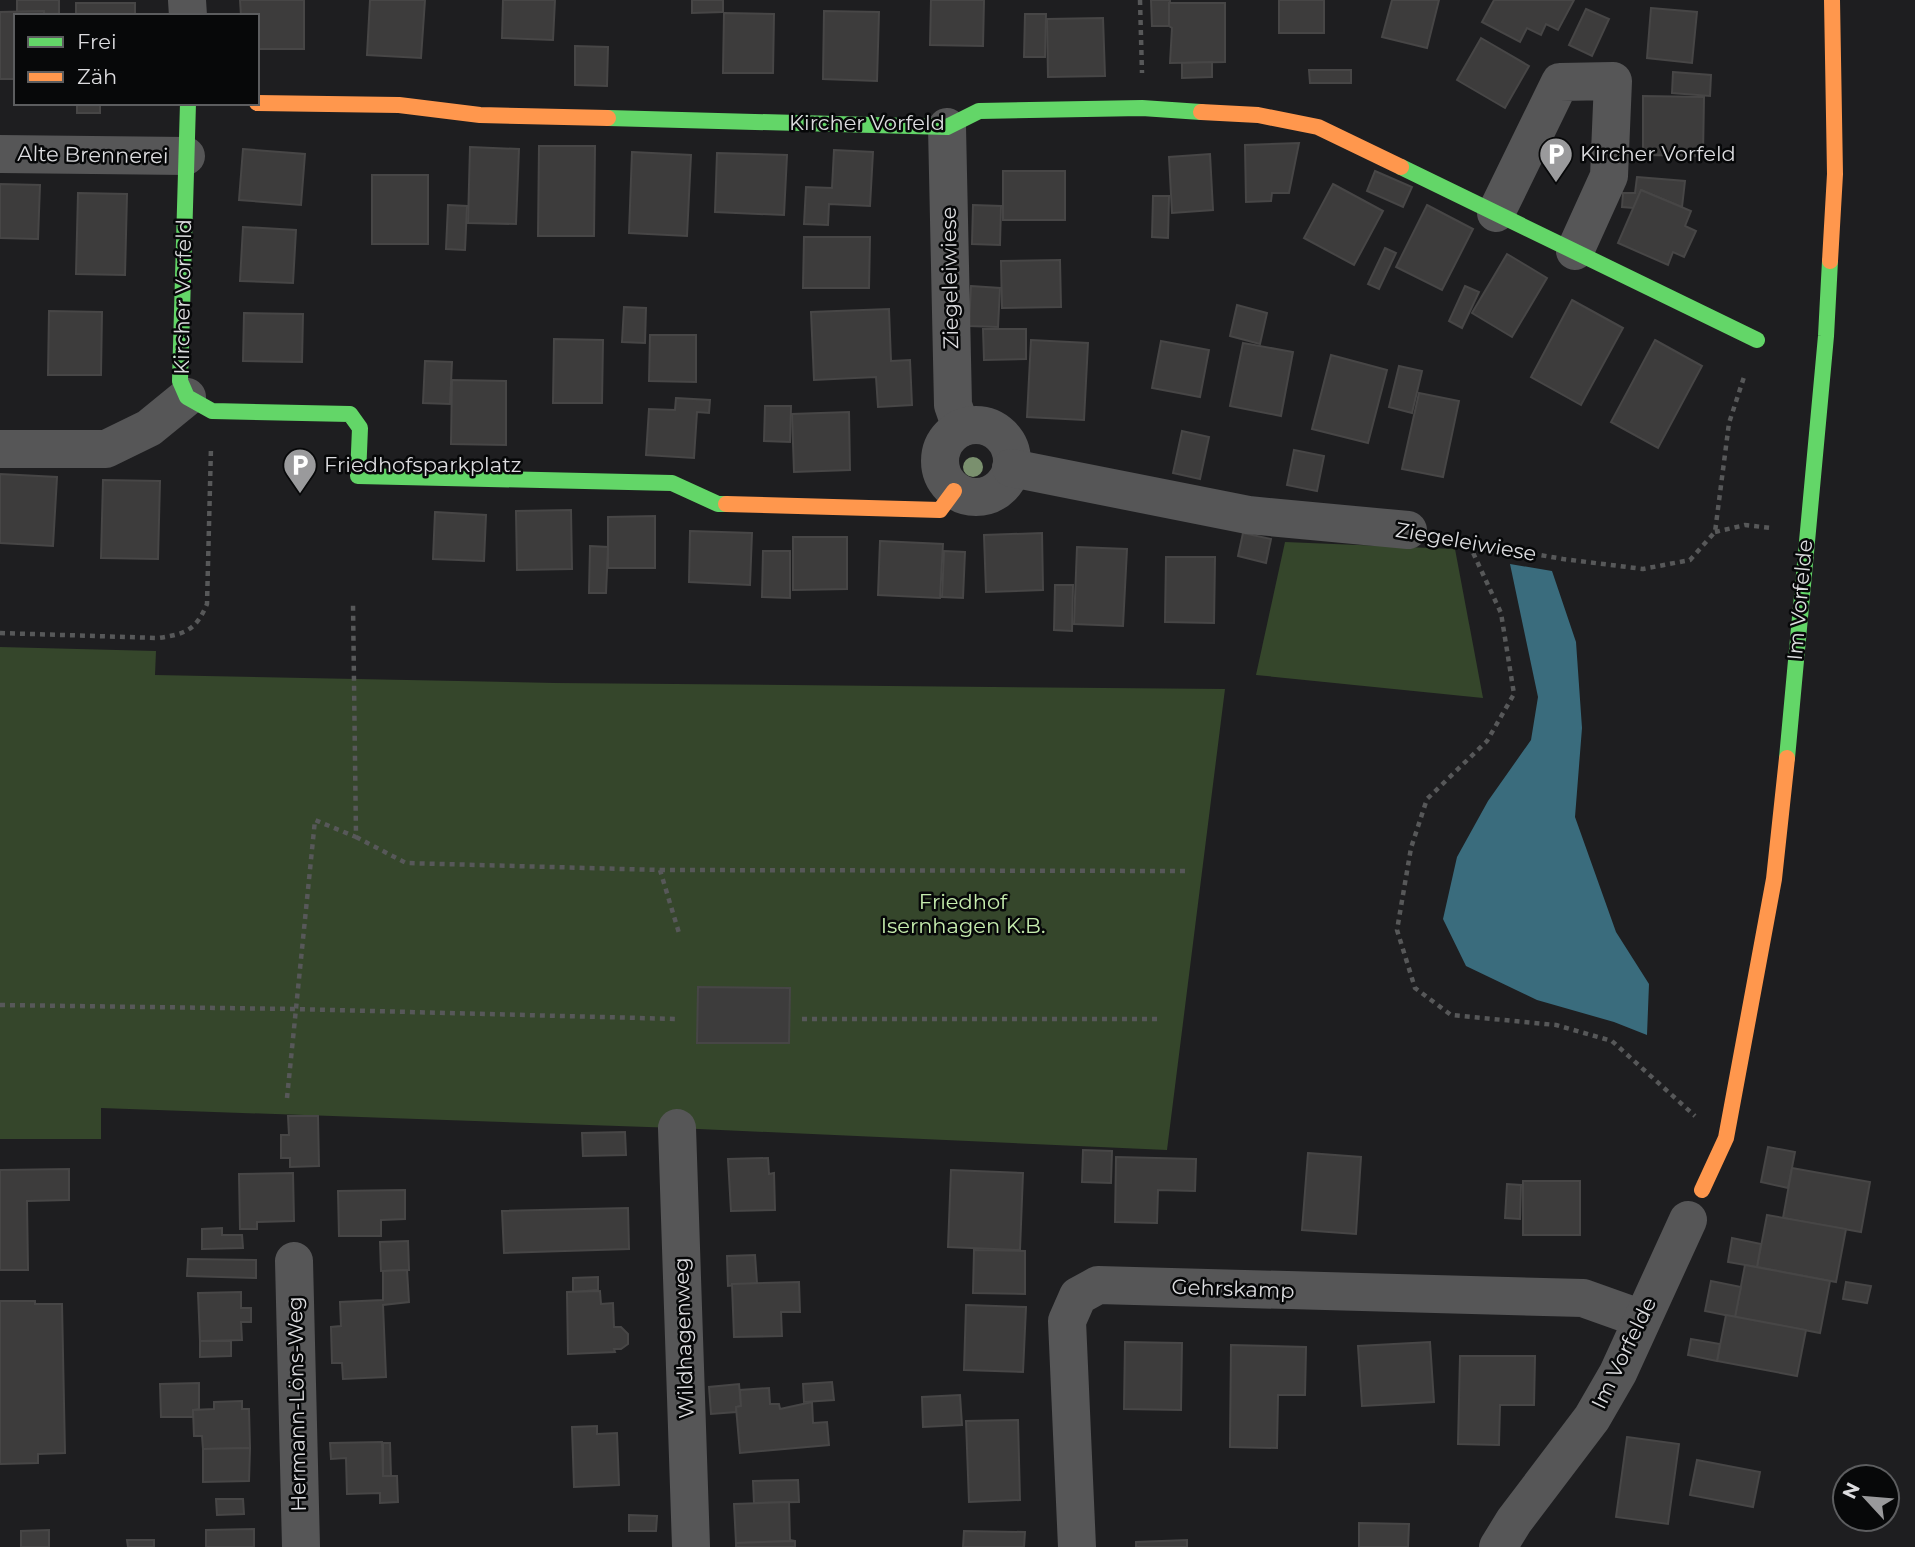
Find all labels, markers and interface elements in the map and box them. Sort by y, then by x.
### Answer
legend [14,14,259,105]
text: Frei [77,29,117,54]
text: Zäh [77,64,117,89]
street label: Kircher Vorfeld [789,110,945,135]
parking icon: Kircher Vorfeld [1537,135,1575,184]
street label: Alte Brennerei [17,141,169,168]
place label: Kircher Vorfeld [1580,141,1736,166]
street label: Ziegeleiwiese [936,206,963,350]
street label: Kircher Vorfeld [169,219,196,375]
parking icon: Friedhofsparkplatz [281,446,319,495]
place label: Friedhofsparkplatz [324,452,521,477]
street label: Ziegeleiwiese [1394,517,1539,566]
street label: Im Vorfelde [1782,538,1817,662]
park label: Friedhof Isernhagen K.B. [881,889,1045,938]
street label: Wildhagenweg [668,1257,699,1419]
street label: Gehrskamp [1171,1274,1295,1303]
street label: Im Vorfelde [1586,1293,1661,1413]
street label: Hermann-Löns-Weg [282,1296,311,1512]
north arrow [1831,1463,1901,1533]
text: N [1837,1479,1865,1503]

